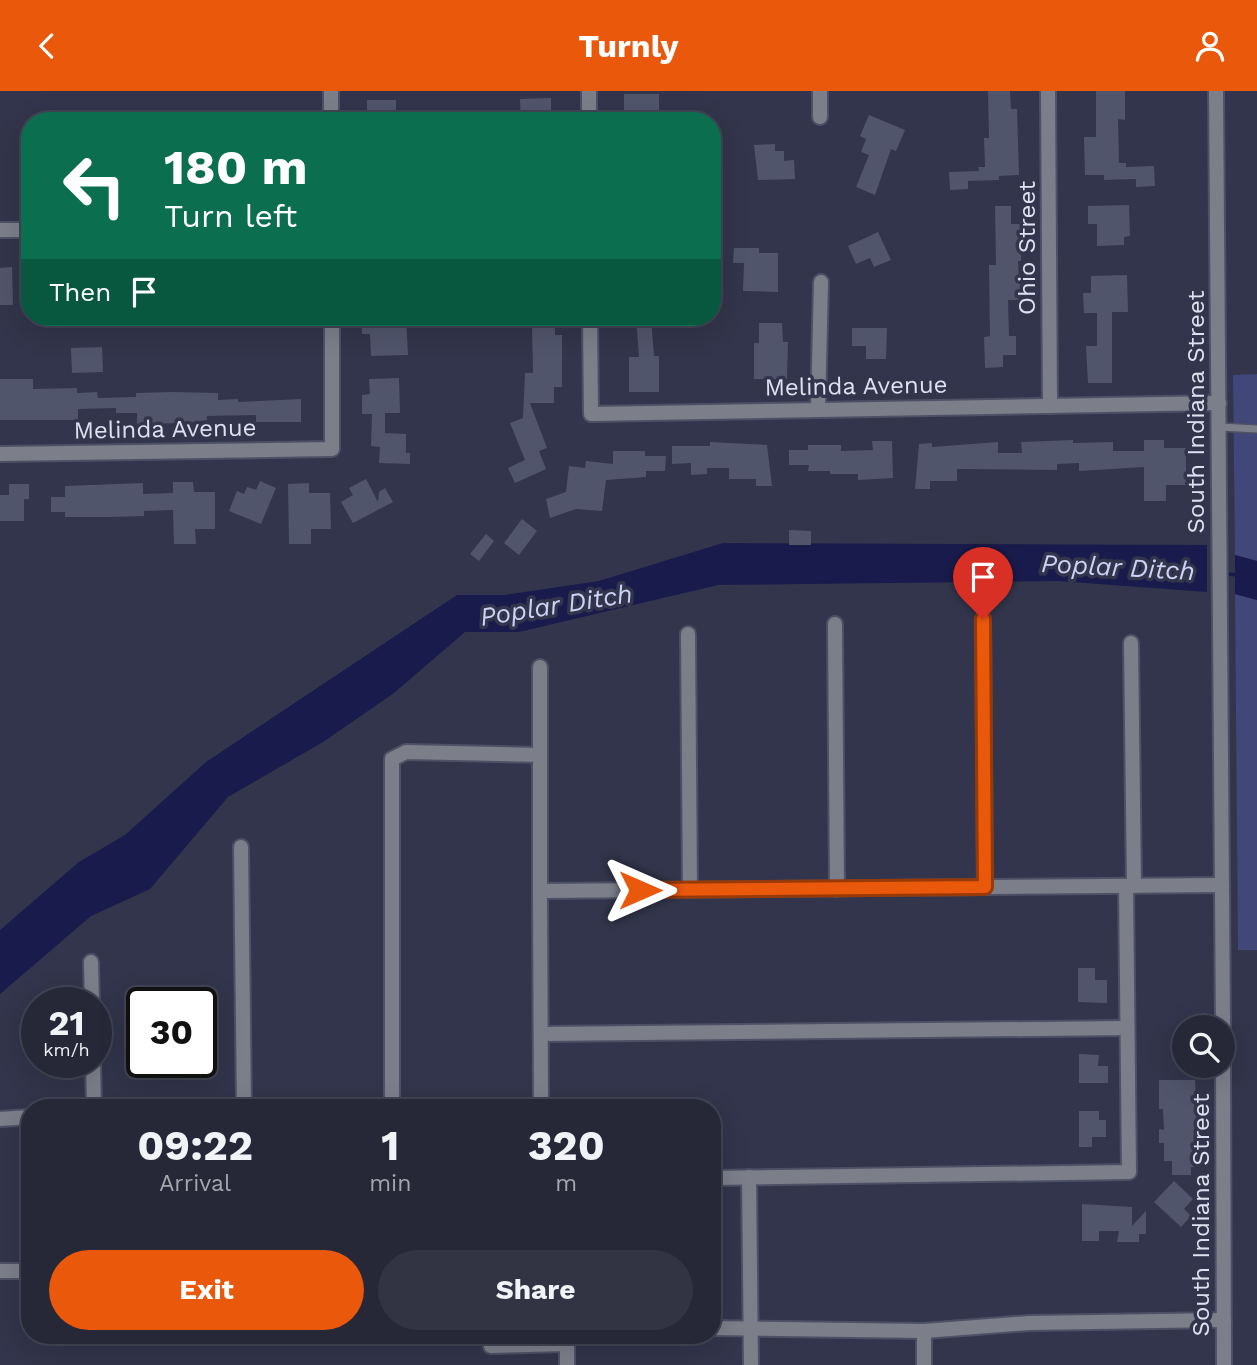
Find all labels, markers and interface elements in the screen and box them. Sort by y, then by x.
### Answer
icon: back [28,27,66,65]
text: Turnly [578,27,679,65]
icon: person [1191,27,1229,65]
text: 180 m [164,138,308,196]
icon: left [49,140,140,231]
street label: Ohio Street [1013,181,1041,315]
text: Turn left [164,197,297,235]
icon: arrive [125,273,163,311]
text: Then [49,277,111,307]
street label: South Indiana Street [1182,291,1210,533]
street label: Melinda Avenue [764,370,948,402]
street label: Melinda Avenue [73,413,257,445]
pin [953,547,1013,619]
water label: Poplar Ditch [1040,548,1196,586]
icon: arrive [964,558,1002,596]
water label: Poplar Ditch [478,578,634,632]
position arrow [603,853,677,927]
speed limit sign: 30 [126,987,217,1078]
text: 21 [49,1002,84,1044]
map controls [1172,1015,1235,1078]
button: search [1172,1015,1235,1078]
text: km/h [43,1039,90,1060]
street label: South Indiana Street [1187,1094,1215,1336]
text: 09:22 [137,1121,253,1170]
text: 1 [381,1121,399,1170]
text: 320 [528,1121,605,1170]
text: Arrival [159,1170,231,1197]
text: min [369,1170,411,1197]
text: m [555,1170,577,1197]
button: Exit [49,1250,364,1330]
button: Share [378,1250,693,1330]

